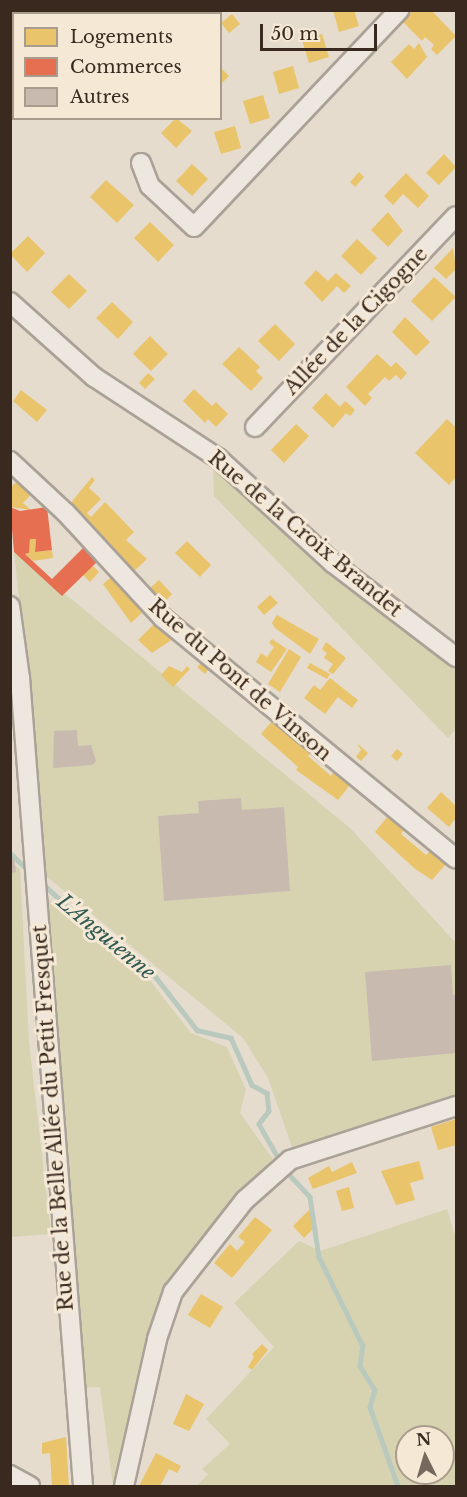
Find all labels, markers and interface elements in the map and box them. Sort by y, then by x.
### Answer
legend [12,12,222,120]
scale bar [263,12,380,50]
text: 50 m [271,23,319,45]
text: Logements [70,26,173,48]
text: Commerces [70,56,182,78]
text: Autres [70,86,129,108]
street label: Allée de la Cigogne [279,242,433,400]
street label: Rue de la Croix Brandet [203,446,407,622]
street label: Rue du Pont de Vinson [143,594,337,766]
water label: L'Anguienne [52,889,160,985]
street label: Rue de la Belle Allée du Petit Fresquet [27,924,79,1312]
north arrow [395,1425,455,1485]
text: N [415,1428,432,1450]

